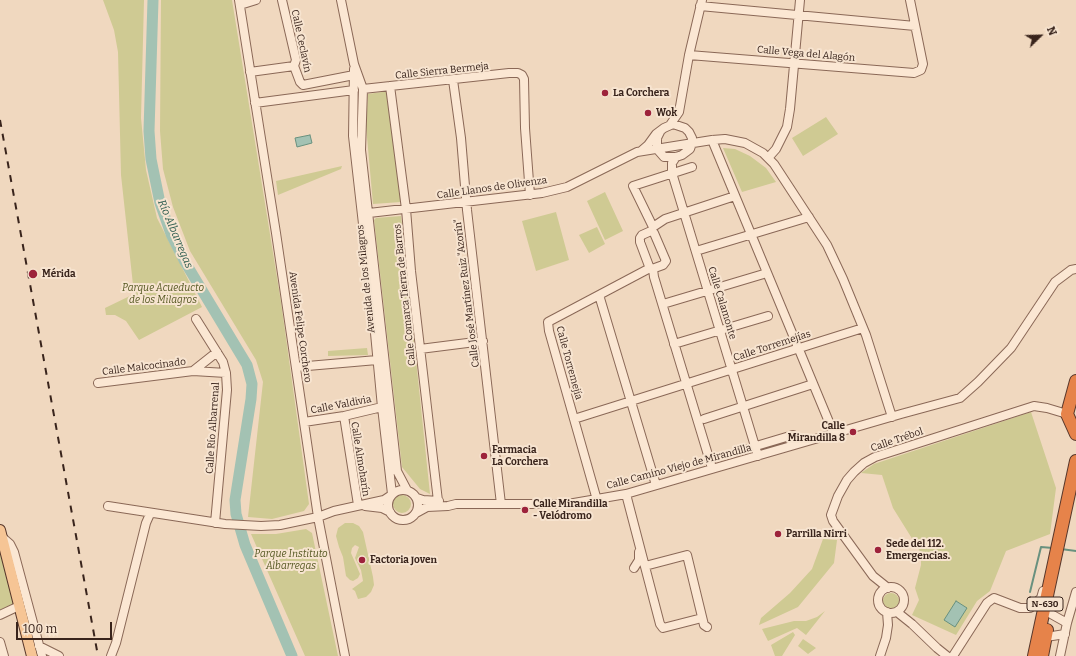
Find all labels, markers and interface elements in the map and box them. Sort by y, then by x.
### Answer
street label: Calle Ceclavín [288,8,314,74]
north arrow [1020,16,1060,56]
text: N [1044,25,1059,38]
street label: Calle Vega del Alagón [756,44,856,64]
street label: Calle Sierra Bermeja [395,60,489,82]
place label: La Corchera [613,87,669,99]
marker: La Corchera [600,88,610,98]
place label: Wok [656,107,677,119]
marker: Wok [643,108,653,118]
street label: Calle Llanos de Olivenza [436,174,548,202]
water label: Río Albarregas [155,198,195,270]
street label: Calle José Martínez Ruiz "Azorín" [452,218,482,368]
street label: Avenida de los Milagros [354,224,378,334]
street label: Calle Comarca Tierra de Barros [392,224,418,366]
street label: Calle Calamonte [705,265,739,341]
marker: Mérida [27,268,39,280]
place label: Mérida [42,268,76,280]
street label: Avenida Felipe Corchero [286,271,314,383]
park label: Parque Acueducto de los Milagros [122,282,204,306]
street label: Calle Torremejía [553,325,585,401]
street label: Calle Torremejías [732,328,812,364]
street label: Calle Malcocinado [101,356,187,378]
street label: Calle Río Albarrenal [204,382,222,474]
street label: Calle Valdivia [310,393,372,417]
place label: Calle Mirandilla 8 [788,420,845,444]
street label: Calle Almoharín [348,421,372,497]
street label: Calle Trébol [869,425,925,455]
marker: Calle Mirandilla 8 [848,427,858,437]
street label: Calle Camino Viejo de Mirandilla [605,442,753,492]
place label: Farmacia La Corchera [492,444,548,468]
marker: Farmacia La Corchera [479,451,489,461]
place label: Calle Mirandilla - Velódromo [533,498,608,522]
marker: Calle Mirandilla - Velódromo [520,505,530,515]
place label: Parrilla Nirri [786,528,847,540]
marker: Parrilla Nirri [773,529,783,539]
place label: Sede del 112. Emergencias. [886,538,950,562]
marker: Sede del 112. Emergencias. [873,545,883,555]
park label: Parque Instituto Albarregas [254,548,328,572]
place label: Factoria Joven [370,554,437,566]
marker: Factoria Joven [357,555,367,565]
road number: N-630 [1027,597,1063,611]
scale bar [18,614,114,640]
text: 100 m [23,622,57,636]

